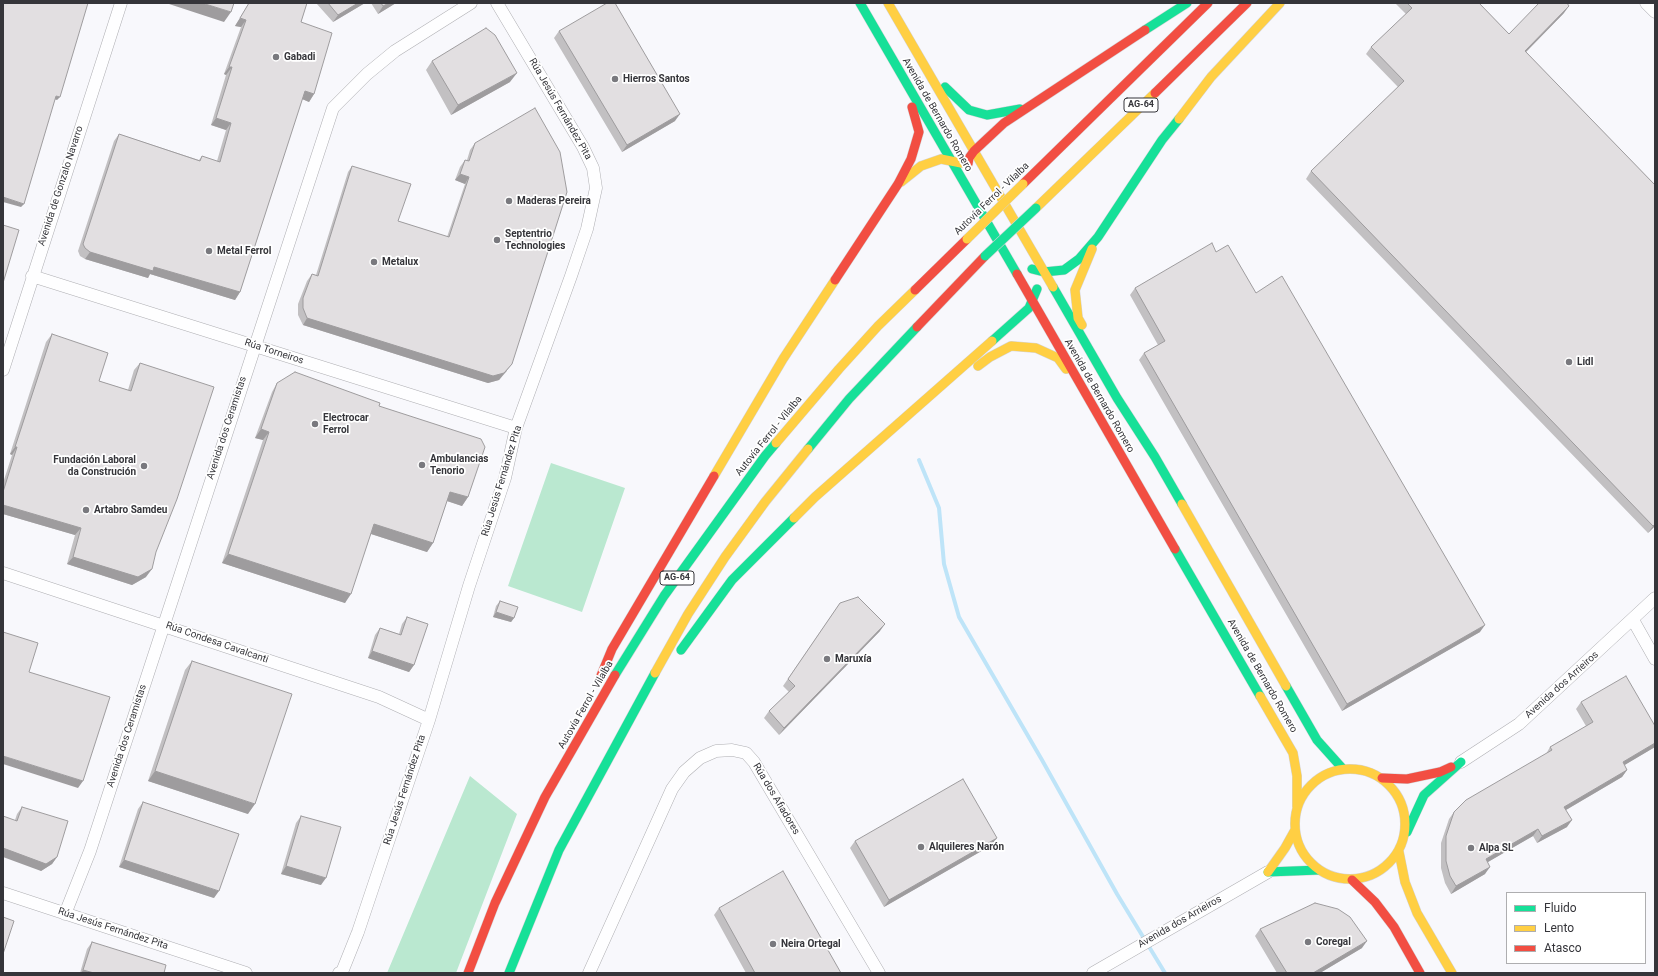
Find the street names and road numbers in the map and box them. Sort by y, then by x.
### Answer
street label: Rúa Jesús Fernández Pita [526,56,594,162]
street label: Avenida de Bernardo Romero [899,56,975,174]
road number: AG-64 [1124,98,1158,112]
street label: Avenida de Gonzalo Navarro [36,124,86,248]
street label: Autovía Ferrol - Vilalba [952,160,1032,238]
street label: Rúa Torneiros [243,337,305,367]
street label: Avenida de Bernardo Romero [1061,337,1137,455]
street label: Avenida dos Ceramistas [205,375,249,481]
street label: Autovía Ferrol - Vilalba [733,394,805,478]
street label: Rúa Jesús Fernández Pita [479,424,525,538]
road number: AG-64 [660,571,694,585]
street label: Avenida de Bernardo Romero [1224,617,1300,735]
street label: Rúa Condesa Cavalcanti [164,620,270,666]
street label: Avenida dos Arrieiros [1523,649,1601,721]
street label: Autovía Ferrol - Vilalba [556,659,616,751]
street label: Avenida dos Ceramistas [105,683,149,789]
street label: Rúa Jesús Fernández Pita [381,733,429,847]
street label: Rúa dos Afiadores [750,761,802,837]
street label: Avenida dos Arrieiros [1136,893,1224,951]
street label: Rúa Jesús Fernández Pita [56,905,170,953]

